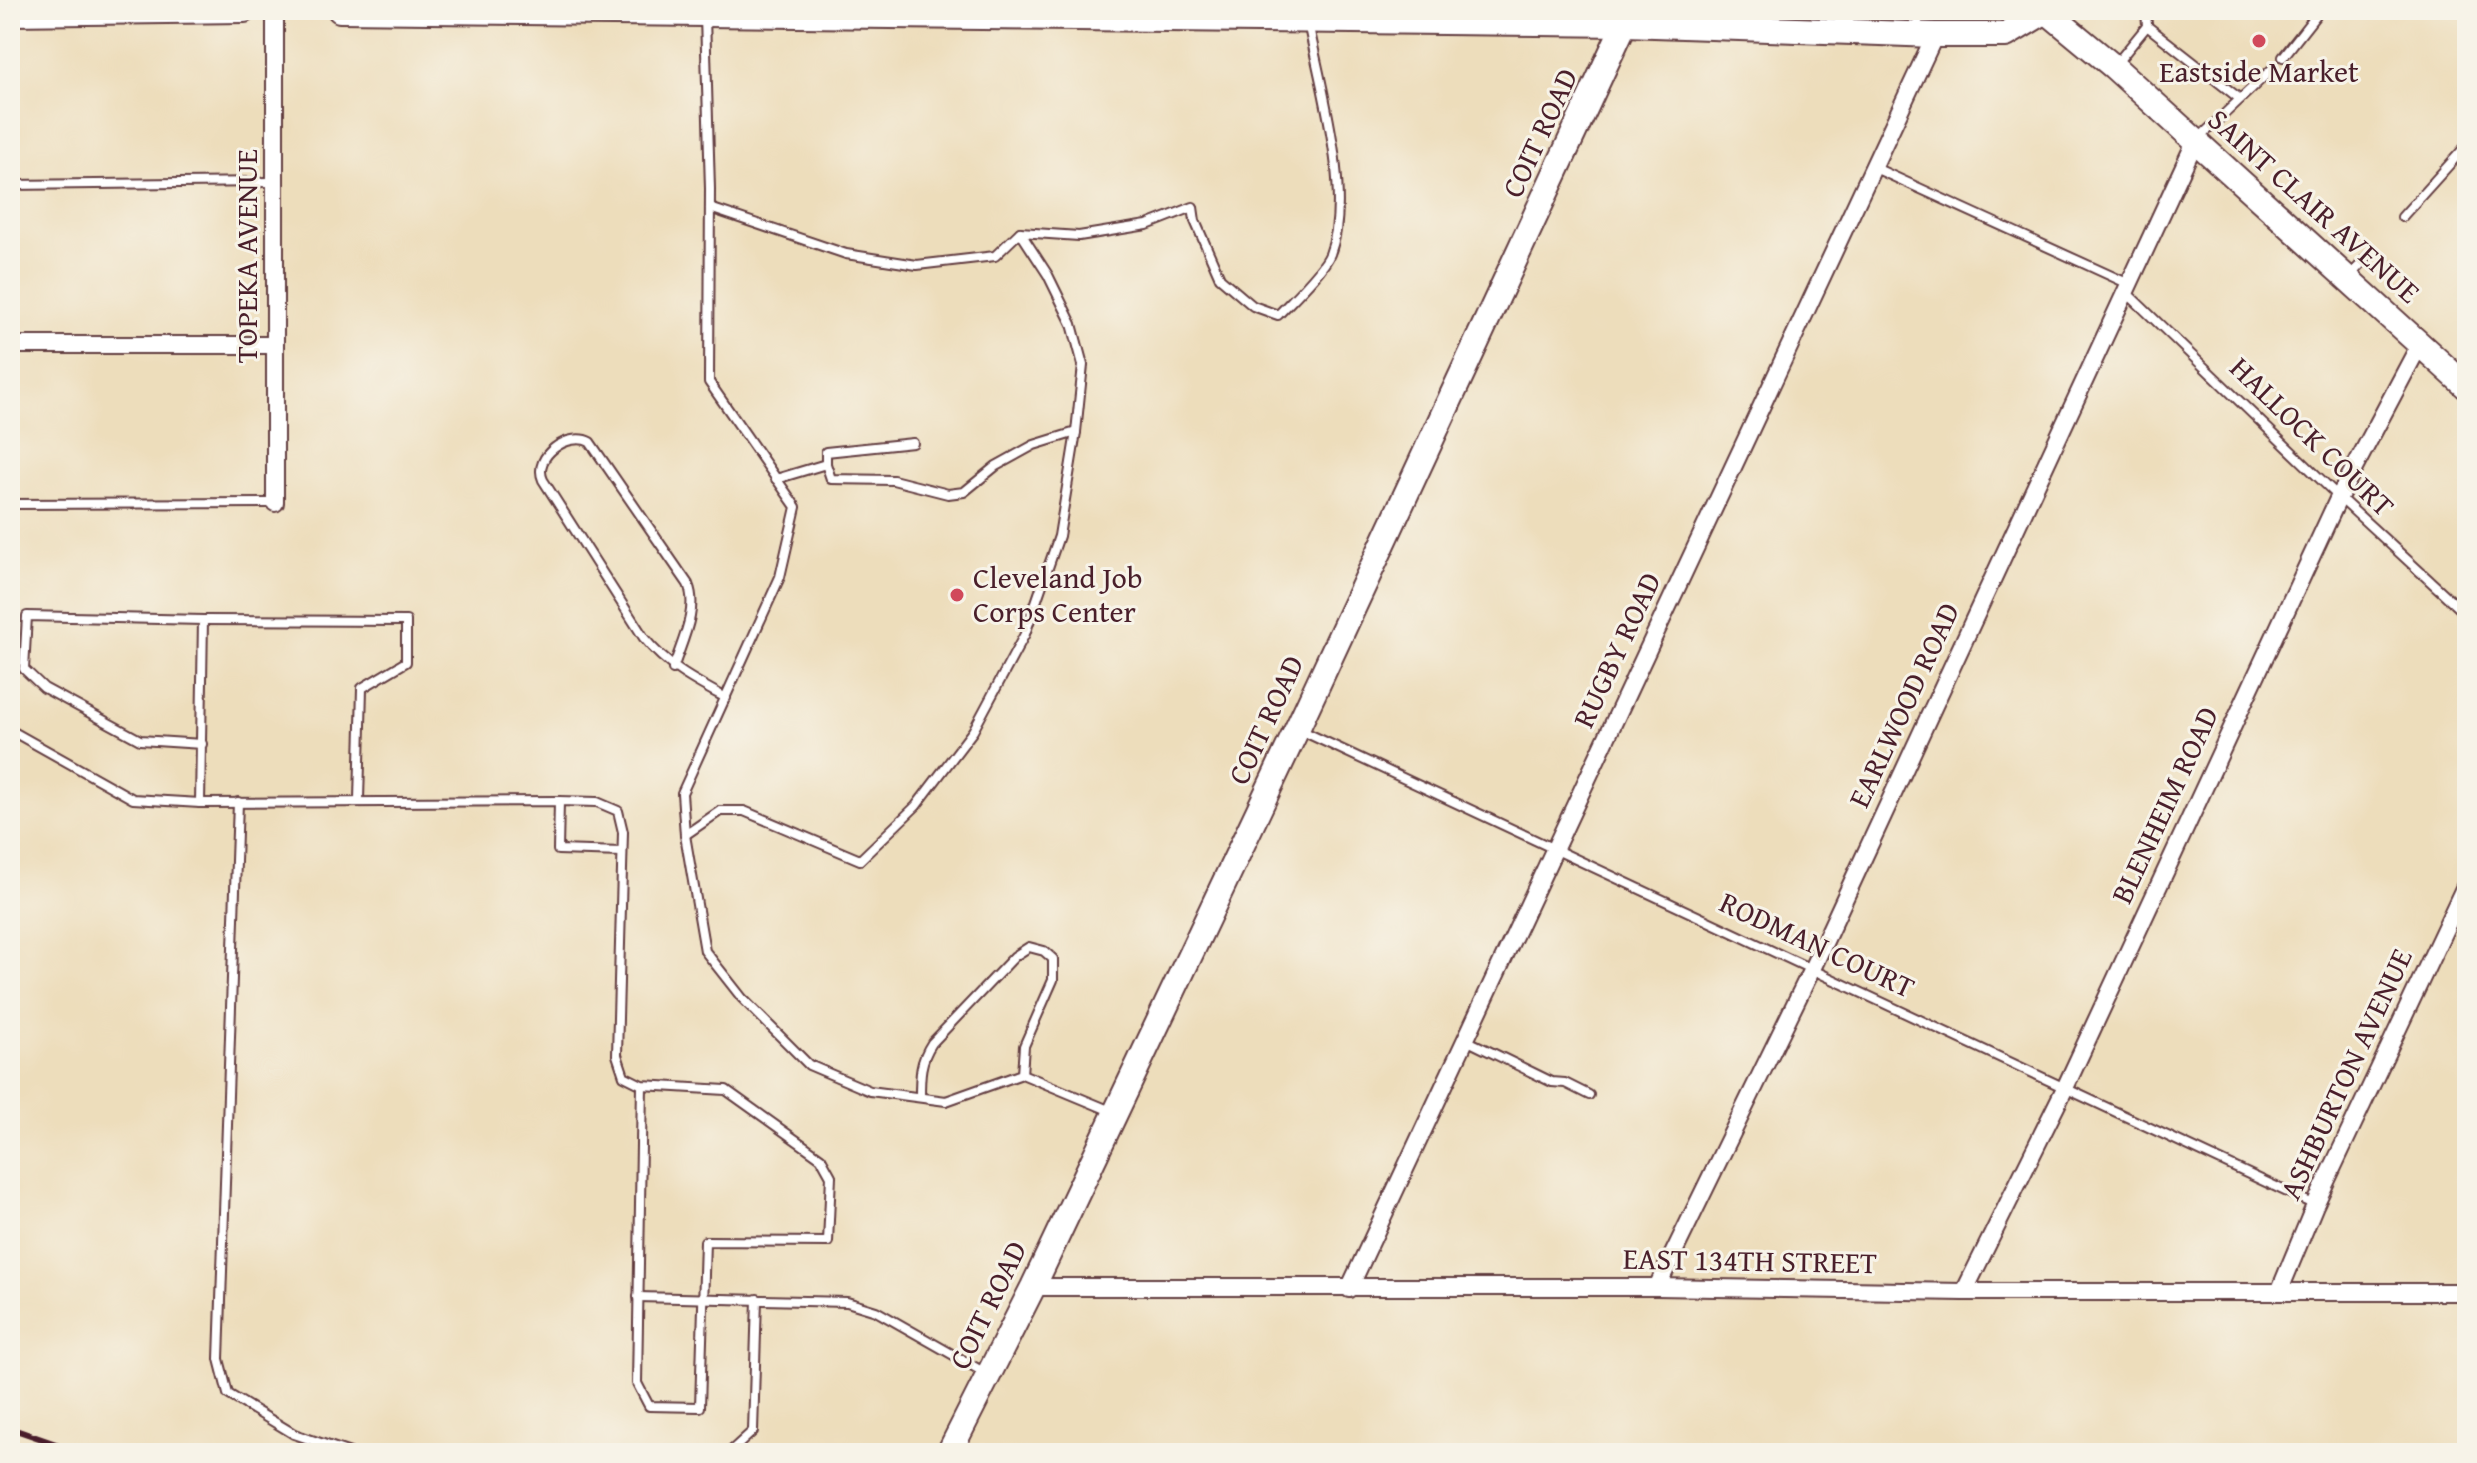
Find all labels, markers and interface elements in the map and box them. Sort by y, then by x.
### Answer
marker: Eastside Market [2250,32,2268,50]
place label: Eastside Market [2159,49,2359,93]
street label: COIT ROAD [1490,61,1588,205]
street label: SAINT CLAIR AVENUE [2199,98,2431,313]
street label: TOPEKA AVENUE [224,149,268,363]
street label: HALLOCK COURT [2220,346,2405,527]
place label: Cleveland Job Corps Center [973,555,1142,633]
street label: RUGBY ROAD [1561,564,1671,735]
marker: Cleveland Job Corps Center [948,586,966,604]
street label: EARLWOOD ROAD [1836,595,1970,814]
street label: COIT ROAD [1216,648,1314,792]
street label: BLENHEIM ROAD [2099,699,2229,910]
street label: RODMAN COURT [1713,880,1922,1009]
street label: ASHBURTON AVENUE [2268,941,2423,1206]
street label: COIT ROAD [937,1233,1037,1376]
street label: EAST 134TH STREET [1623,1236,1878,1284]

